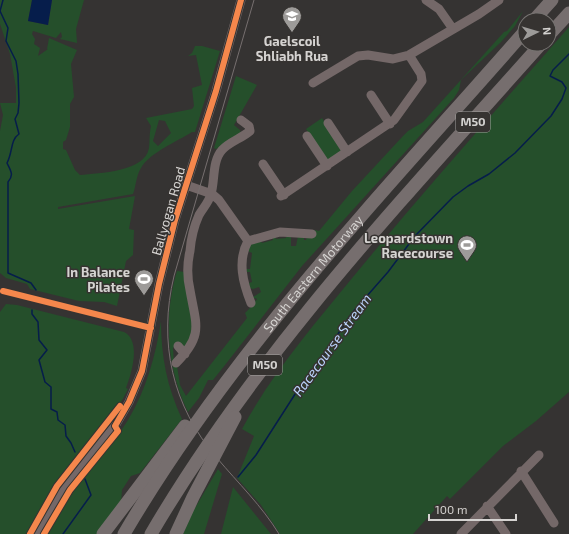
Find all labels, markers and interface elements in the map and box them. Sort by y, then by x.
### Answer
school or university icon: Gaelscoil Shliabh Rua [281,5,303,33]
north arrow [517,12,557,52]
text: N [541,27,554,36]
place label: Gaelscoil Shliabh Rua [256,33,328,64]
road number: M50 [456,112,490,132]
street label: Ballyogan Road [148,165,188,257]
street label: South Eastern Motorway [260,212,366,335]
place label: Leopardstown Racecourse [364,230,453,261]
sports icon: Leopardstown Racecourse [456,234,478,262]
place label: In Balance Pilates [67,264,130,295]
sports icon: In Balance Pilates [133,268,155,296]
water label: Racecourse Stream [289,290,375,399]
road number: M50 [248,355,282,375]
scale bar [429,496,516,522]
text: 100 m [435,502,467,516]

